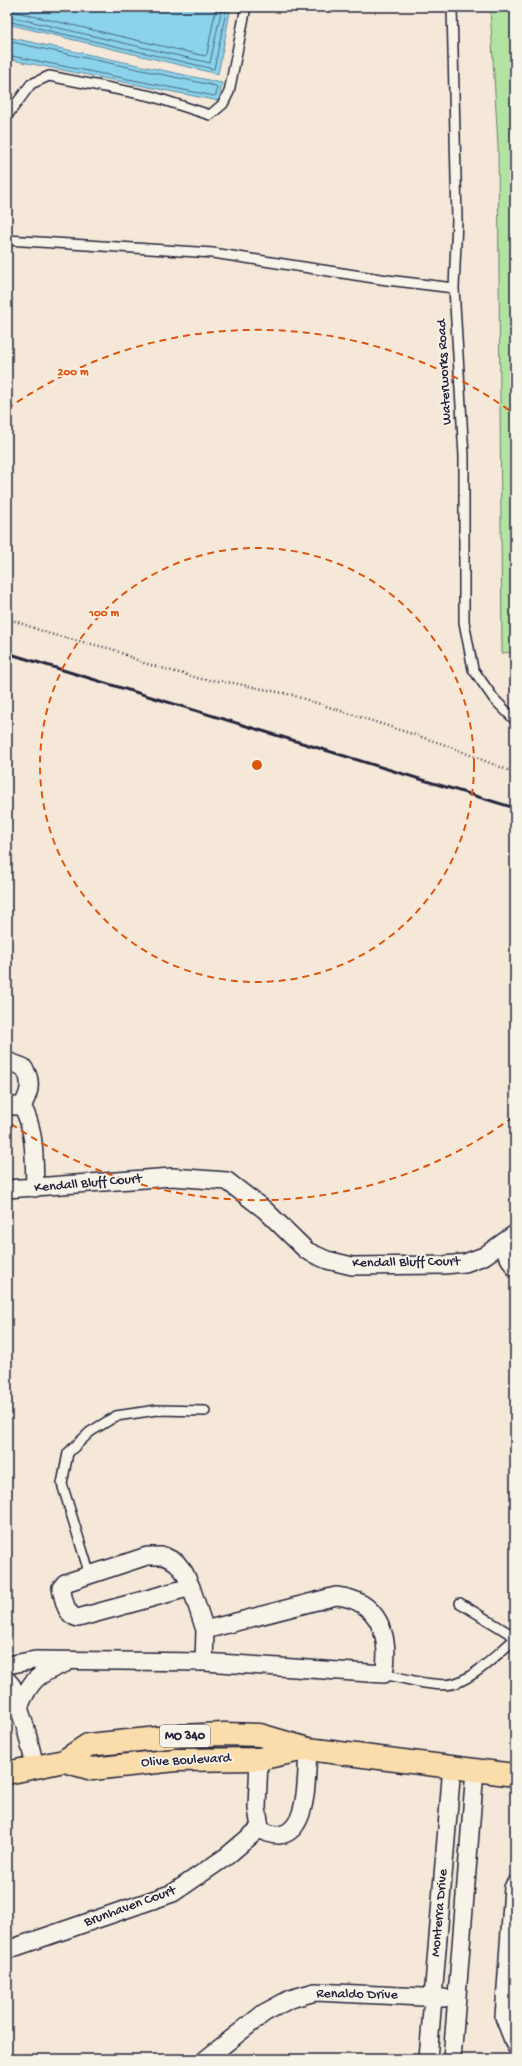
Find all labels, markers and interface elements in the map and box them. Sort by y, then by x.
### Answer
street label: Waterworks Road [434,317,456,425]
text: 200 m [58,366,89,380]
text: 100 m [88,607,119,621]
centre of rings [250,758,264,772]
street label: Kendall Bluff Court [34,1171,144,1197]
street label: Kendall Bluff Court [352,1254,461,1272]
road number: MO 340 [160,1725,210,1747]
street label: Olive Boulevard [141,1750,233,1772]
street label: Monterra Drive [428,1868,452,1958]
street label: Brunhaven Court [81,1882,179,1932]
street label: Renaldo Drive [316,1986,399,2004]

